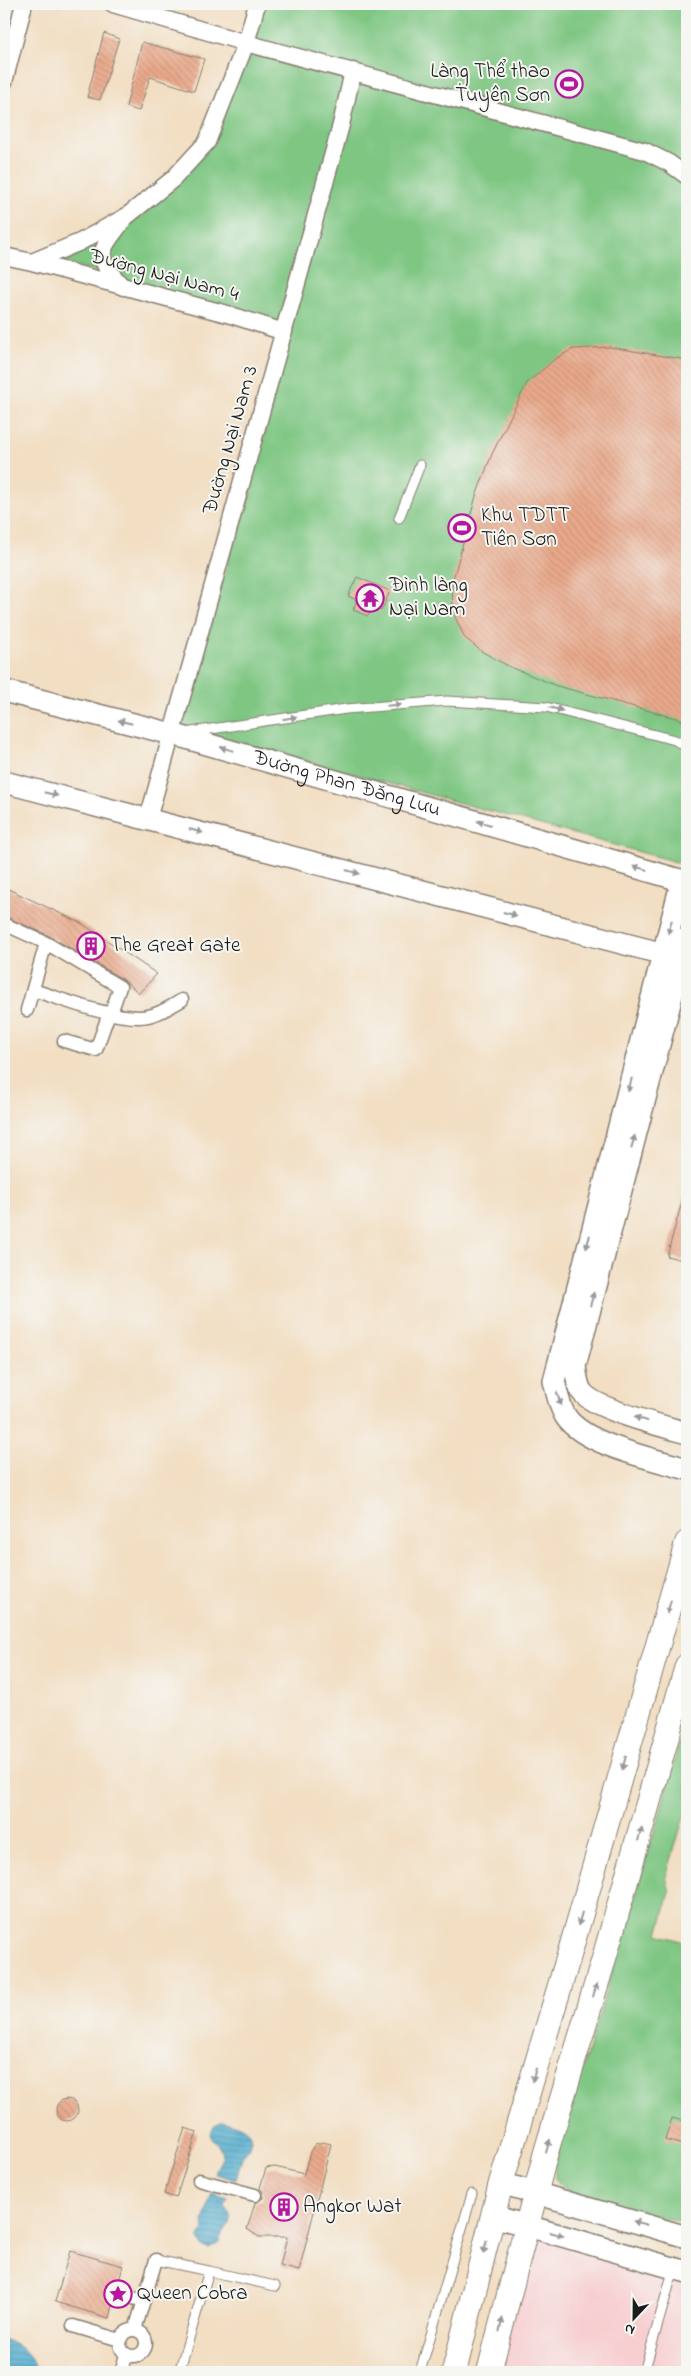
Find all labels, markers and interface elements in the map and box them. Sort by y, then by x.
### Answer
place label: Làng Thể thao Tuyên Sơn [431,57,550,113]
sports icon: Làng Thể thao Tuyên Sơn [554,69,584,99]
street label: Đường Nại Nam 4 [84,241,242,312]
street label: Đường Nại Nam 3 [195,362,269,519]
place label: Khu TDTT Tiên Sơn [481,501,570,555]
sports icon: Khu TDTT Tiên Sơn [447,513,477,543]
place label: Đình làng Nại Nam [388,571,468,625]
temple icon: Đình làng Nại Nam [355,583,385,613]
one-way arrow [387,701,403,709]
one-way arrow [549,705,564,713]
one-way arrow [282,714,298,722]
one-way arrow [117,717,132,725]
street label: Đường Phan Đăng Lưu [248,743,444,825]
one-way arrow [220,745,235,753]
one-way arrow [44,790,59,798]
one-way arrow [477,819,492,827]
one-way arrow [188,828,203,836]
one-way arrow [633,864,648,872]
one-way arrow [345,869,360,877]
one-way arrow [503,910,518,918]
one-way arrow [666,920,674,935]
building icon: The Great Gate [76,931,106,961]
place label: The Great Gate [110,931,241,961]
one-way arrow [626,1077,634,1092]
one-way arrow [629,1134,637,1149]
one-way arrow [584,1235,592,1250]
one-way arrow [588,1291,596,1306]
one-way arrow [556,1392,564,1407]
one-way arrow [633,1415,648,1423]
one-way arrow [664,1599,672,1614]
one-way arrow [620,1755,628,1770]
one-way arrow [636,1826,644,1841]
one-way arrow [576,1912,584,1927]
one-way arrow [591,1983,599,1998]
one-way arrow [529,2068,537,2083]
one-way arrow [544,2138,552,2153]
building icon: Angkor Wat [269,2192,299,2222]
place label: Angkor Wat [303,2192,401,2224]
one-way arrow [633,2219,648,2227]
one-way arrow [549,2231,564,2239]
one-way arrow [481,2240,489,2255]
place icon: Queen Cobra [103,2279,133,2309]
place label: Queen Cobra [137,2279,248,2309]
north arrow [608,2294,658,2344]
one-way arrow [497,2317,505,2333]
text: N [621,2317,638,2340]

